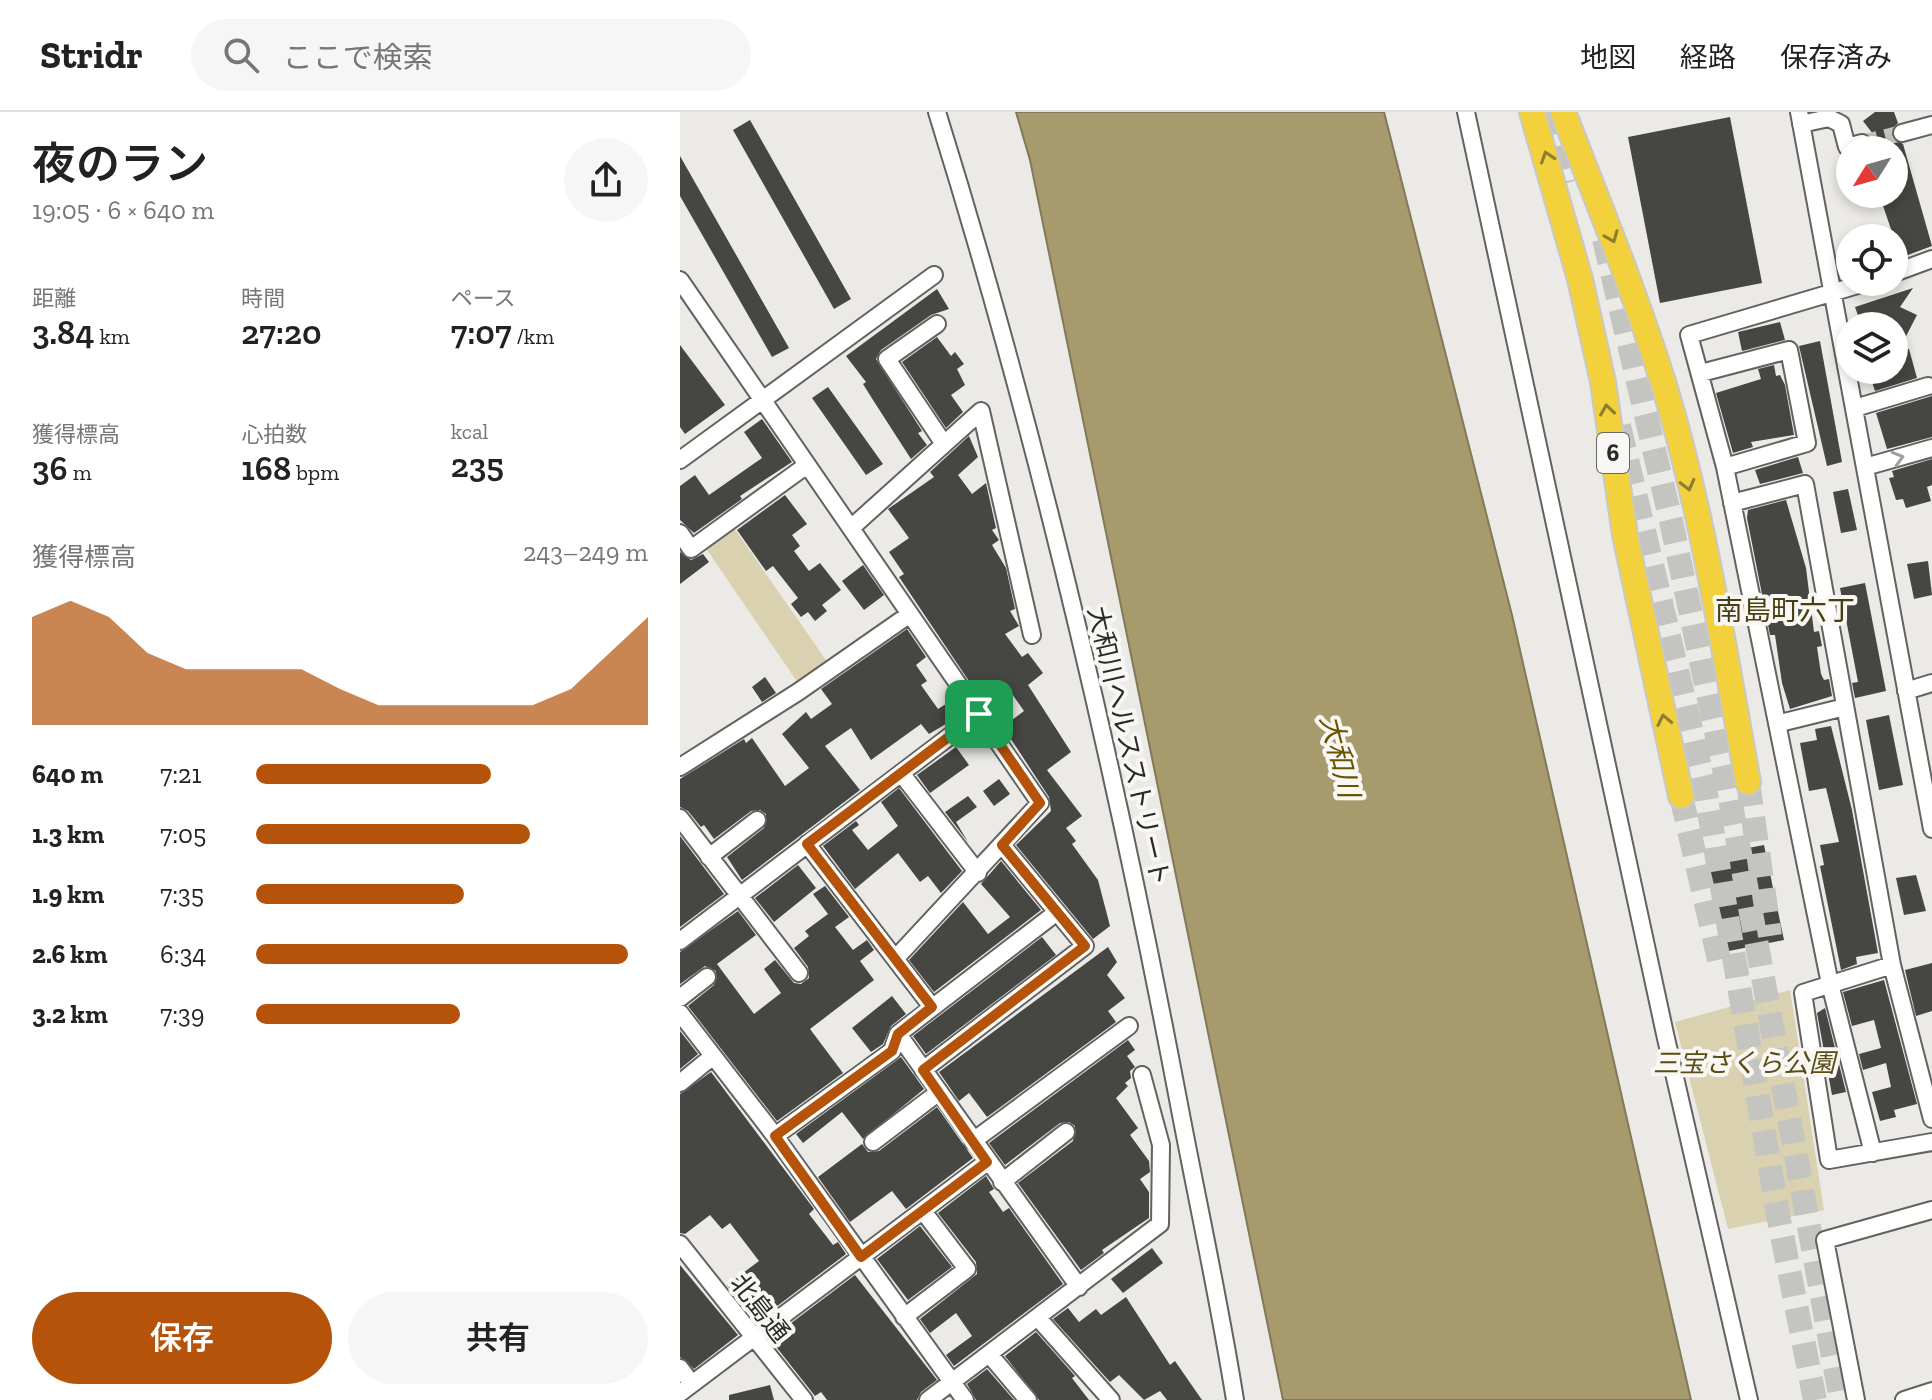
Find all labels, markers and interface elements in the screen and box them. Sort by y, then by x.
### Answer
search box [191,19,751,91]
text: Stridr [40,32,143,78]
icon: search [219,33,263,77]
text: ここで検索 [283,40,433,76]
text: 地図 [1580,41,1636,74]
text: 経路 [1680,41,1736,74]
text: 保存済み [1780,41,1892,74]
north arrow [1836,136,1908,208]
map controls [1836,136,1908,384]
text: 夜のラン [32,137,208,190]
button: share [564,138,648,222]
one-way arrow [1540,151,1556,165]
text: 19:05 · 6 × 640 m [32,194,214,226]
button: locate [1836,224,1908,296]
one-way arrow [1602,229,1619,243]
text: 距離 [32,285,76,312]
text: 時間 [241,285,285,312]
text: ペース [451,285,516,312]
text: 3.84 [32,312,94,353]
text: 27:20 [241,312,322,353]
text: 7:07 [451,312,511,353]
button: layers [1836,312,1908,384]
text: km [94,323,130,350]
text: /km [511,323,554,350]
one-way arrow [1599,403,1616,416]
text: kcal [451,418,488,445]
text: 獲得標高 [32,421,120,448]
text: 心拍数 [241,421,307,448]
road number: 6 [1597,433,1629,473]
text: 235 [451,445,504,486]
text: 36 [32,448,68,489]
text: 168 [241,448,291,489]
one-way arrow [1891,451,1905,467]
text: m [68,459,92,486]
text: bpm [291,459,339,486]
one-way arrow [1679,478,1696,491]
text: 243–249 m [523,536,648,568]
text: 獲得標高 [32,541,136,573]
district label: 南島町六丁 [1715,594,1855,627]
street label: 大和川ヘルスストリート [1081,603,1177,889]
pin [945,680,1013,748]
icon: arrive [957,692,1001,736]
water label: 大和川 [1313,711,1366,804]
one-way arrow [1657,713,1674,727]
text: 640 m [32,758,103,790]
text: 7:21 [160,758,201,790]
text: 1.3 km [32,818,104,850]
text: 7:05 [160,818,206,850]
text: 1.9 km [32,878,104,910]
text: 7:35 [160,878,204,910]
text: 2.6 km [32,938,107,970]
text: 6:34 [160,938,206,970]
text: 3.2 km [32,998,108,1030]
text: 7:39 [160,998,205,1030]
park label: 三宝さくら公園 [1653,1047,1839,1079]
street label: 北島通 [723,1267,797,1349]
button: 保存 [32,1292,332,1384]
button: 共有 [348,1292,648,1384]

